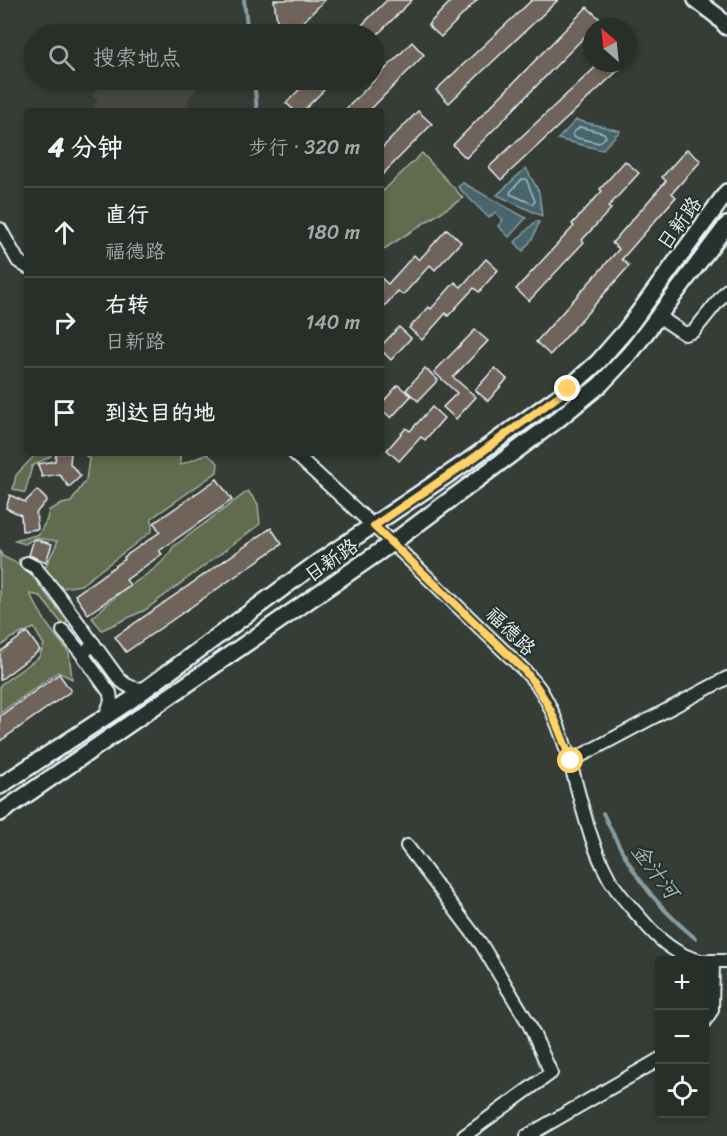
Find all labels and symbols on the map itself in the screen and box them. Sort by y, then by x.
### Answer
north arrow [583,18,637,72]
street label: 日新路 [648,188,712,258]
route end [554,375,580,401]
street label: 日新路 [297,528,367,592]
street label: 福德路 [477,598,545,665]
route start [557,747,583,773]
water label: 金汁河 [621,834,691,910]

